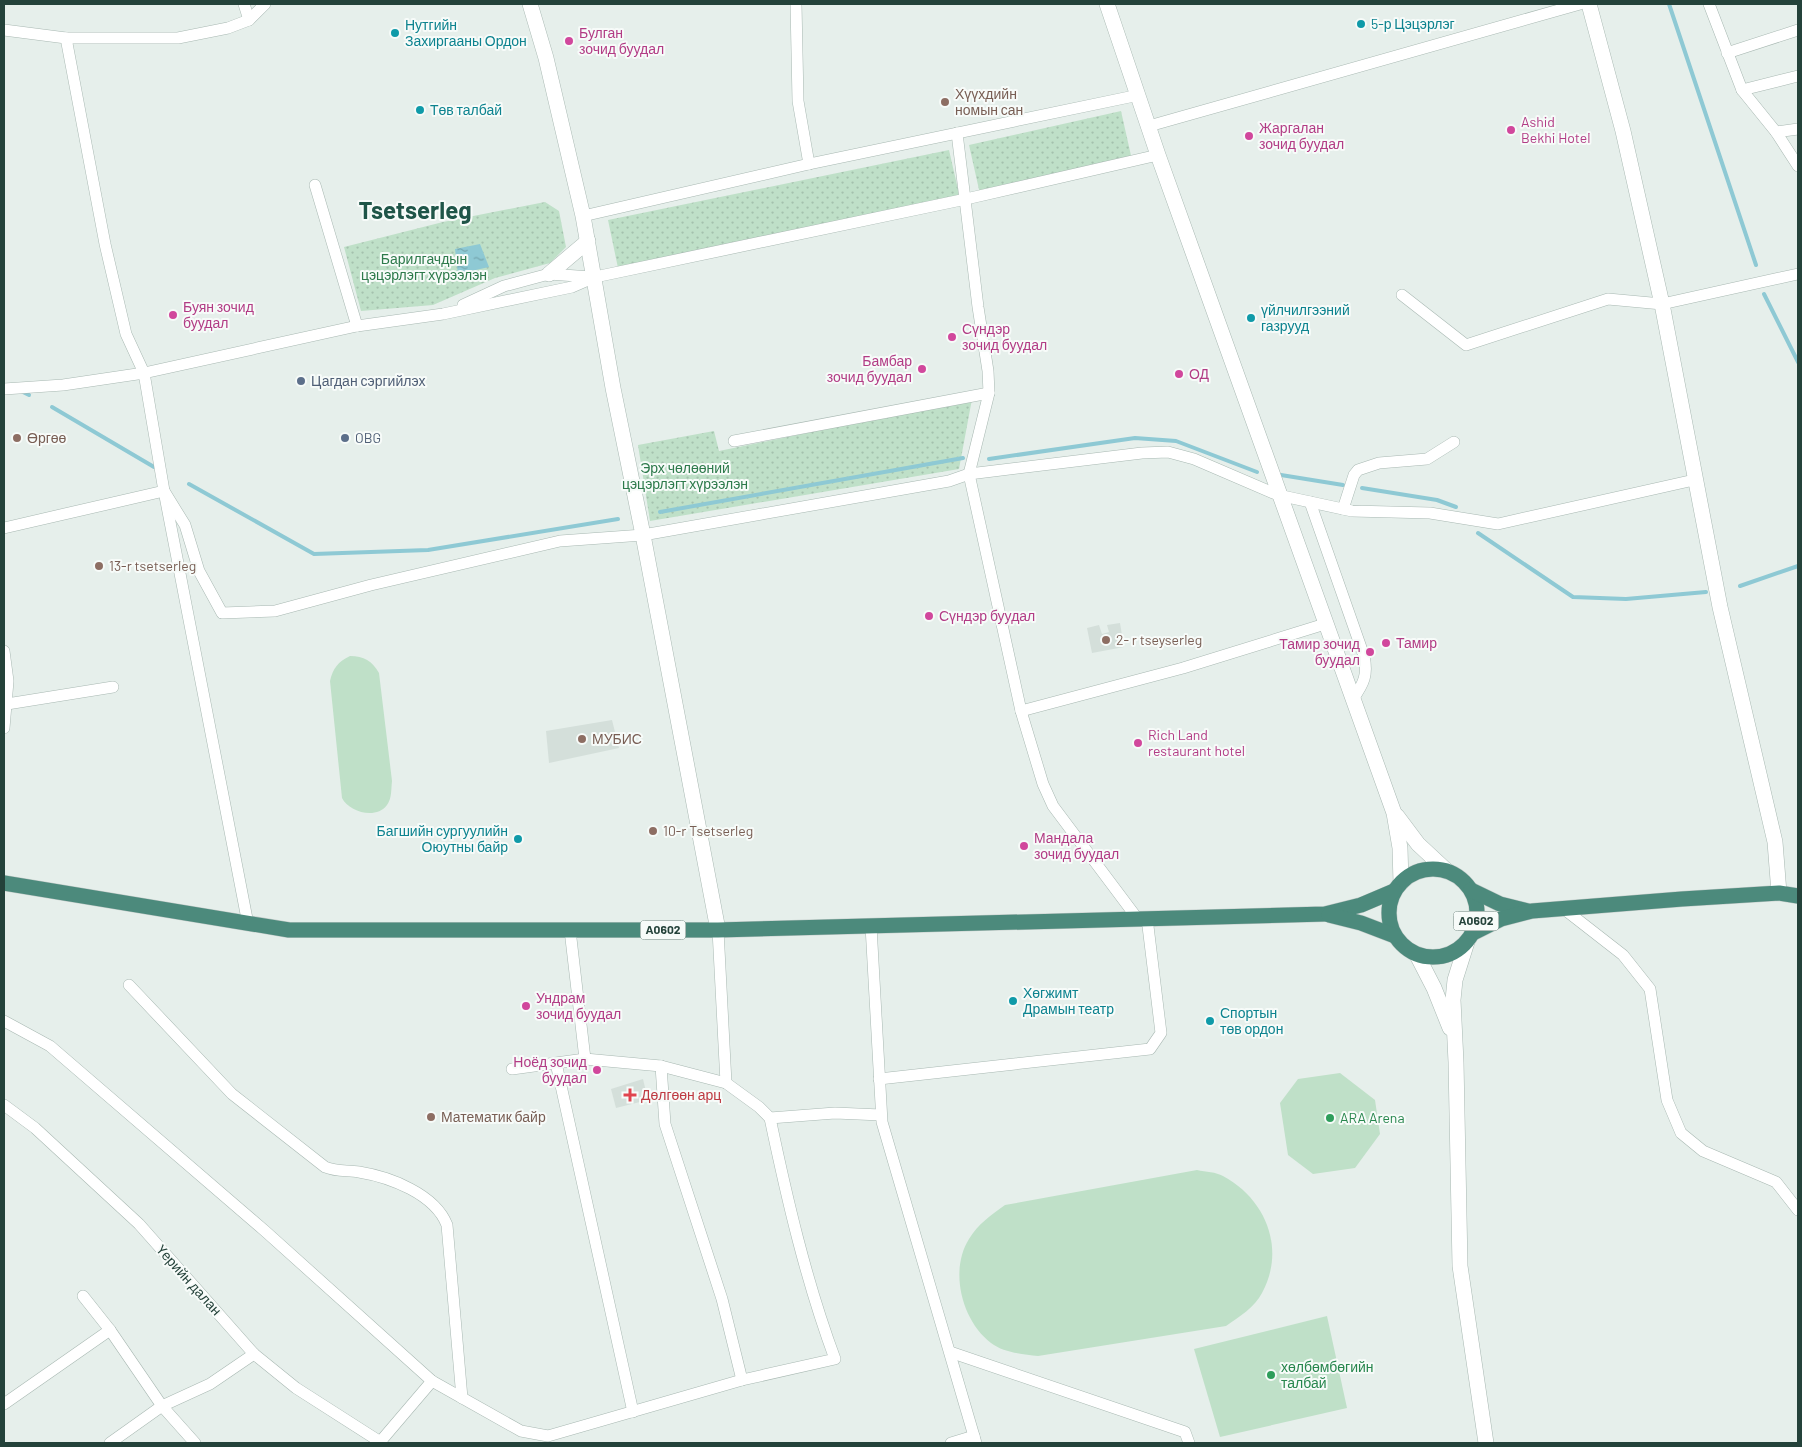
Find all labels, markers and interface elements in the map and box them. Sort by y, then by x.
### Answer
place label: 5-р Цэцэрлэг [1371,15,1455,32]
place label: Нутгийн Захиргааны Ордон [405,16,527,49]
marker: 5-р Цэцэрлэг [1355,18,1367,30]
place label: Булган зочид буудал [579,24,664,57]
marker: Нутгийн Захиргааны Ордон [389,27,401,39]
marker: Булган зочид буудал [563,35,575,47]
place label: Хүүхдийн номын сан [955,85,1023,118]
marker: Хүүхдийн номын сан [939,96,951,108]
place label: Төв талбай [430,101,502,118]
marker: Төв талбай [414,104,426,116]
place label: Ashid Bekhi Hotel [1521,113,1590,146]
place label: Жаргалан зочид буудал [1259,119,1344,152]
marker: Ashid Bekhi Hotel [1505,124,1517,136]
marker: Жаргалан зочид буудал [1243,130,1255,142]
district label: Tsetserleg [358,195,472,224]
park label: Барилгачдын цэцэрлэгт хүрээлэн [361,250,487,283]
place label: Буян зочид буудал [183,298,254,331]
place label: үйлчилгээний газрууд [1261,301,1350,334]
marker: Буян зочид буудал [167,309,179,321]
marker: үйлчилгээний газрууд [1245,312,1257,324]
place label: Сүндэр зочид буудал [962,320,1047,353]
marker: Сүндэр зочид буудал [946,331,958,343]
place label: Бамбар зочид буудал [827,352,912,385]
marker: Бамбар зочид буудал [916,363,928,375]
place label: ОД [1189,365,1210,382]
marker: ОД [1173,368,1185,380]
place label: Цагдан сэргийлэх [311,372,425,389]
marker: Цагдан сэргийлэх [295,375,307,387]
place label: Өргөө [27,429,67,446]
place label: OBG [355,429,381,446]
marker: Өргөө [11,432,23,444]
marker: OBG [339,432,351,444]
park label: Эрх чөлөөний цэцэрлэгт хүрээлэн [622,459,748,492]
place label: 13-r tsetserleg [109,557,196,574]
marker: 13-r tsetserleg [93,560,105,572]
place label: Сүндэр буудал [939,607,1035,624]
marker: Сүндэр буудал [923,610,935,622]
place label: 2- r tseyserleg [1116,631,1202,648]
marker: 2- r tseyserleg [1100,634,1112,646]
place label: Тамир [1396,634,1437,651]
place label: Тамир зочид буудал [1279,635,1360,668]
marker: Тамир [1380,637,1392,649]
marker: Тамир зочид буудал [1364,646,1376,658]
place label: Rich Land restaurant hotel [1148,726,1245,759]
place label: МУБИС [592,730,642,747]
marker: МУБИС [576,733,588,745]
marker: Rich Land restaurant hotel [1132,737,1144,749]
place label: Багшийн сургуулийн Оюутны байр [377,822,508,855]
place label: 10-r Tsetserleg [663,822,753,839]
marker: 10-r Tsetserleg [647,825,659,837]
place label: Мандала зочид буудал [1034,829,1119,862]
marker: Багшийн сургуулийн Оюутны байр [512,833,524,845]
marker: Мандала зочид буудал [1018,840,1030,852]
road number: A0602 [1454,911,1498,930]
road number: A0602 [640,920,686,940]
place label: Хөгжимт Драмын театр [1023,984,1114,1017]
place label: Ундрам зочид буудал [536,989,621,1022]
marker: Хөгжимт Драмын театр [1007,995,1019,1007]
marker: Ундрам зочид буудал [520,1000,532,1012]
place label: Спортын төв ордон [1220,1004,1283,1037]
marker: Спортын төв ордон [1204,1015,1216,1027]
place label: Ноёд зочид буудал [513,1053,587,1086]
marker: Ноёд зочид буудал [591,1064,603,1076]
place label: Дөлгөөн арц [641,1086,721,1103]
marker: Дөлгөөн арц [623,1088,637,1102]
place label: Математик байр [441,1108,546,1125]
place label: ARA Arena [1340,1109,1405,1126]
marker: Математик байр [425,1111,437,1123]
marker: ARA Arena [1324,1112,1336,1124]
street label: Үерийн далан [153,1241,226,1318]
place label: хөлбөмбөгийн талбай [1281,1358,1374,1391]
marker: хөлбөмбөгийн талбай [1265,1369,1277,1381]

